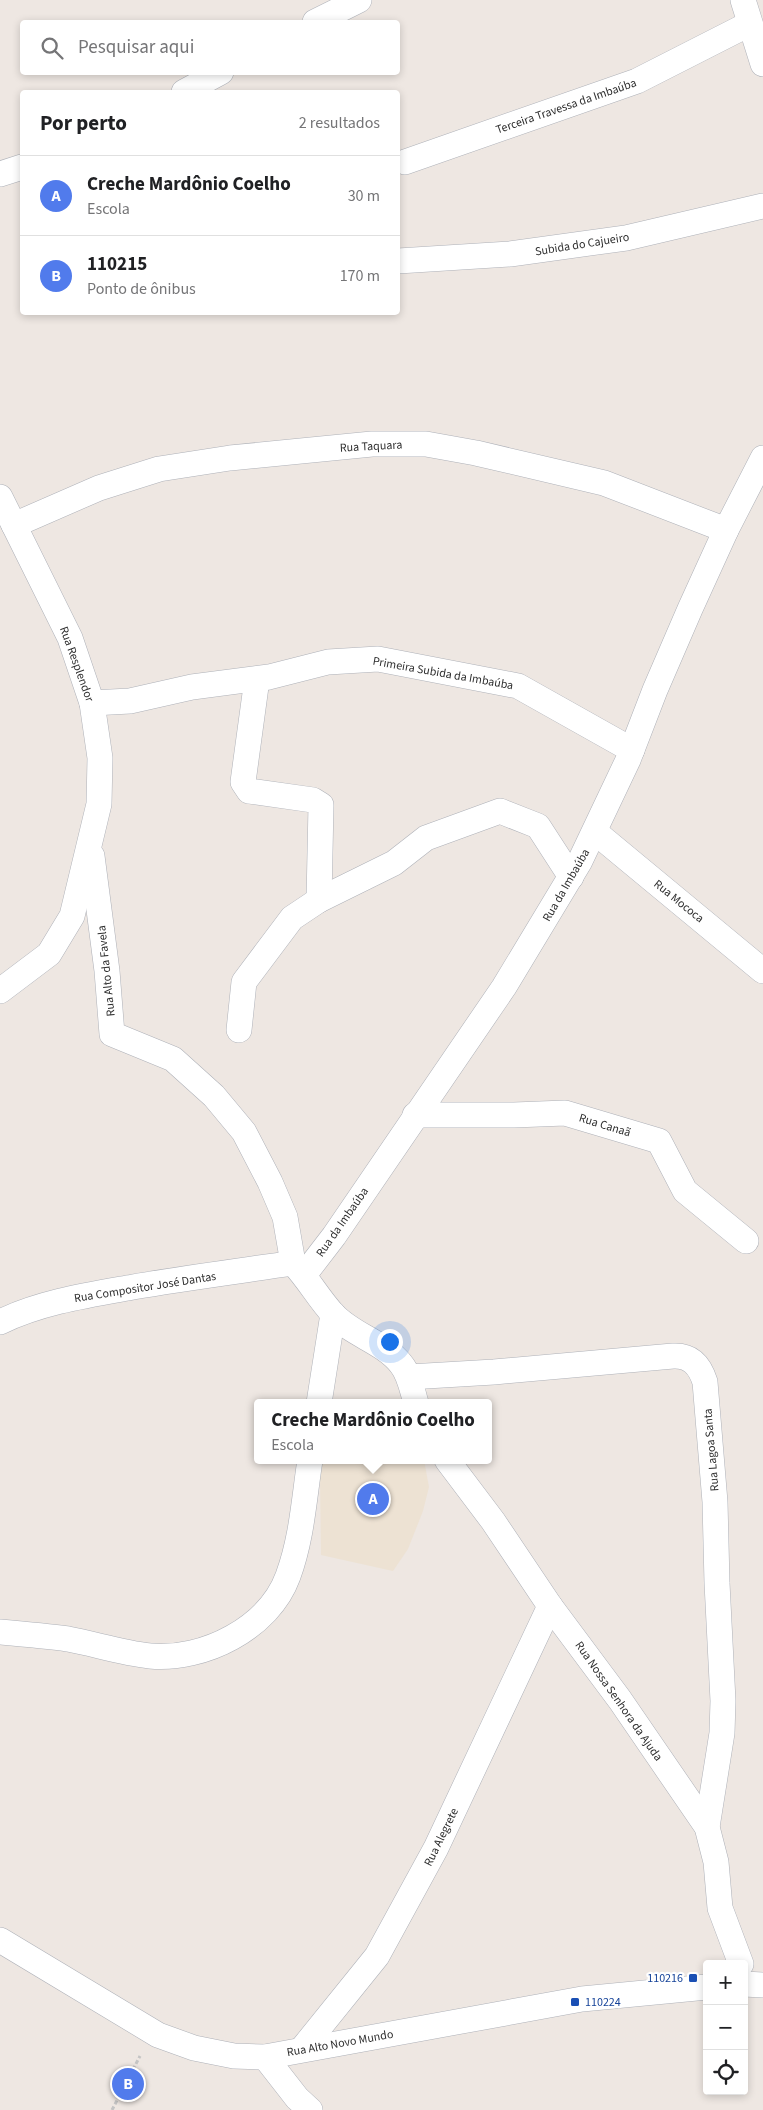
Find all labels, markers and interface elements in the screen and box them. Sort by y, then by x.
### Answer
search box [20,20,400,75]
icon: search [38,34,66,62]
text: Pesquisar aqui [78,34,194,61]
street label: Terceira Travessa da Imbaúba [494,74,639,139]
text: Por perto [40,108,127,138]
text: 2 resultados [299,112,380,134]
text: Creche Mardônio Coelho [87,171,291,198]
text: A [51,185,61,207]
text: 30 m [348,185,380,207]
text: Escola [87,198,130,220]
street label: Subida do Cajueiro [534,229,630,260]
text: 110215 [87,251,147,278]
text: B [51,265,61,287]
text: 170 m [340,265,380,287]
text: Ponto de ônibus [87,278,196,300]
street label: Rua Taquara [339,436,403,457]
street label: Rua Resplendor [55,624,98,705]
street label: Primeira Subida da Imbaúba [371,653,515,694]
street label: Rua da Imbaúba [539,846,594,925]
street label: Rua Mococa [650,876,707,927]
street label: Rua Alto da Favela [93,925,120,1017]
street label: Rua Canaã [577,1110,633,1141]
street label: Rua da Imbaúba [312,1184,373,1261]
street label: Rua Compositor José Dantas [73,1268,217,1307]
your location [377,1329,403,1355]
popup [254,1399,492,1464]
text: Creche Mardônio Coelho [271,1407,475,1434]
street label: Rua Lagoa Santa [699,1408,724,1492]
text: Escola [271,1434,314,1456]
pin: A [357,1480,389,1518]
street label: Rua Nossa Senhora da Ajuda [571,1638,666,1765]
street label: Rua Alegrete [420,1805,463,1869]
map controls [703,1960,748,2095]
button: + [703,1960,748,2005]
place label: 110216 [647,1970,683,1987]
marker: 110216 [687,1972,699,1984]
place label: 110224 [585,1994,621,2011]
marker: 110224 [569,1996,581,2008]
button: − [703,2005,748,2050]
street label: Rua Alto Novo Mundo [286,2026,395,2061]
button: locate [703,2050,748,2095]
pin: B [112,2065,144,2103]

